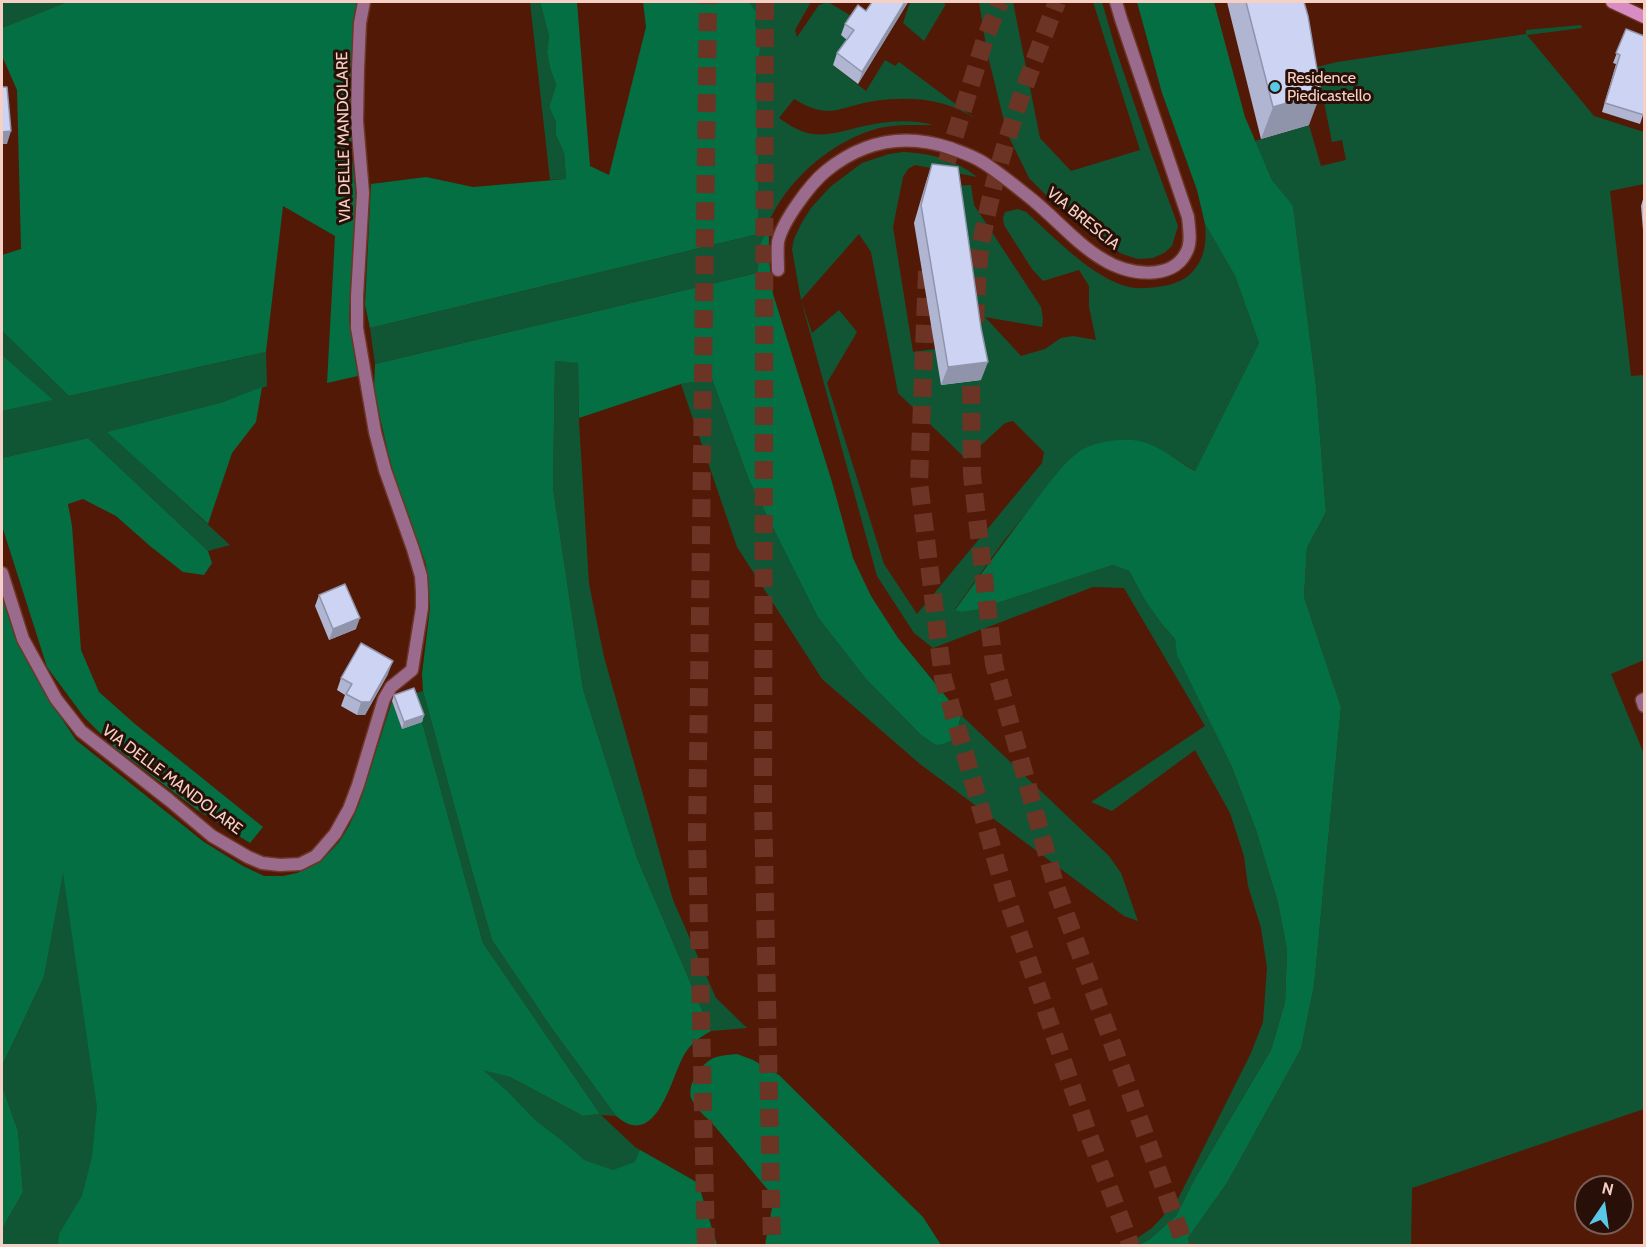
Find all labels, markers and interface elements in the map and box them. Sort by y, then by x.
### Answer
street label: VIA DELLE MANDOLARE [333,51,355,223]
place label: Residence Piedicastello [1287,68,1371,106]
marker: Residence Piedicastello [1268,80,1282,94]
street label: VIA BRESCIA [1043,184,1123,254]
street label: VIA DELLE MANDOLARE [98,721,246,839]
north arrow [1574,1175,1634,1235]
text: N [1600,1178,1615,1199]

